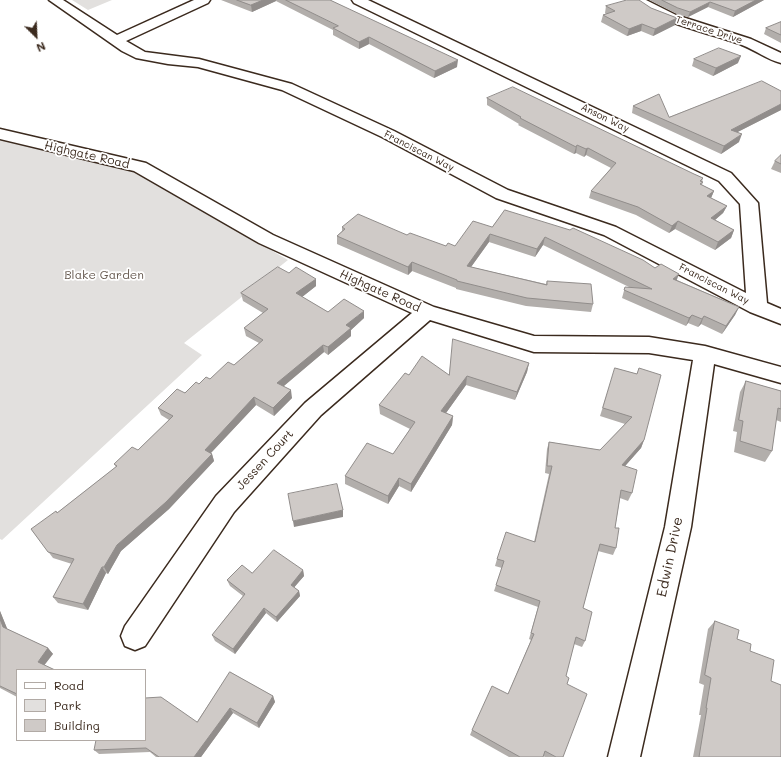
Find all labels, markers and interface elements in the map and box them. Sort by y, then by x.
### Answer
street label: Terrace Drive [674,14,744,46]
north arrow [16,16,56,56]
text: N [34,39,48,56]
street label: Anson Way [579,101,631,135]
street label: Franciscan Way [382,128,456,174]
street label: Highgate Road [43,138,131,172]
street label: Franciscan Way [677,261,751,307]
street label: Highgate Road [337,267,423,315]
park label: Blake Garden [64,268,144,282]
street label: Jessen Court [233,427,297,493]
street label: Edwin Drive [653,515,687,599]
legend [16,669,146,741]
text: Road [54,677,84,693]
text: Park [54,697,81,713]
text: Building [54,717,100,733]

